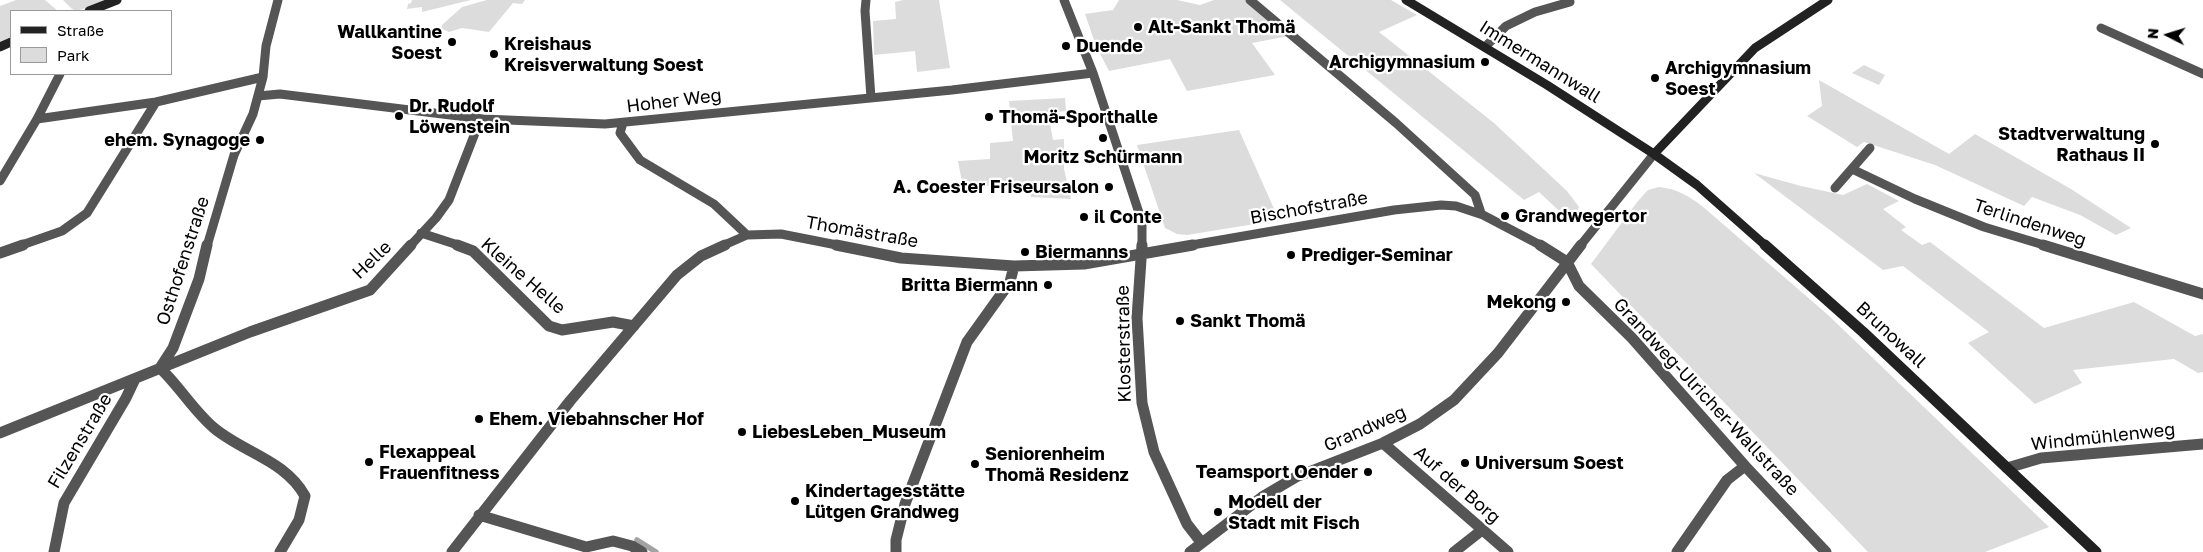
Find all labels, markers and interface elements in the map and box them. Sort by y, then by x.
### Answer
legend [10,10,172,75]
north arrow [2143,10,2193,60]
place label: Alt-Sankt Thomä [1148,16,1295,38]
street label: Immermannwall [1475,16,1605,108]
text: Straße [57,21,104,39]
place label: Wallkantine Soest [337,21,442,64]
marker: Alt-Sankt Thomä [1132,21,1144,33]
text: N [2144,28,2161,40]
place label: Kreishaus Kreisverwaltung Soest [504,33,703,76]
place label: Duende [1076,35,1143,57]
marker: Wallkantine Soest [446,36,458,48]
marker: Duende [1060,40,1072,52]
text: Park [57,46,89,64]
marker: Kreishaus Kreisverwaltung Soest [488,48,500,60]
place label: Archigymnasium [1329,51,1475,73]
marker: Archigymnasium [1479,56,1491,68]
place label: Archigymnasium Soest [1665,57,1811,100]
marker: Archigymnasium Soest [1649,72,1661,84]
street label: Hoher Weg [625,84,723,118]
place label: Dr. Rudolf Löwenstein [409,95,510,138]
place label: Thomä-Sporthalle [999,106,1158,128]
marker: Dr. Rudolf Löwenstein [393,110,405,122]
marker: Thomä-Sporthalle [983,111,995,123]
place label: Stadtverwaltung Rathaus II [1998,123,2145,166]
place label: ehem. Synagoge [104,129,250,151]
marker: Moritz Schürmann [1097,132,1109,144]
marker: ehem. Synagoge [254,134,266,146]
marker: Stadtverwaltung Rathaus II [2149,138,2161,150]
place label: Moritz Schürmann [1024,146,1182,168]
place label: A. Coester Friseursalon [893,176,1099,198]
marker: A. Coester Friseursalon [1103,181,1115,193]
street label: Bischofstraße [1248,187,1370,229]
street label: Osthofenstraße [152,194,214,328]
street label: Terlindenweg [1971,195,2089,251]
place label: Grandwegertor [1515,205,1647,227]
place label: il Conte [1094,206,1162,228]
marker: Grandwegertor [1499,210,1511,222]
street label: Thomästraße [804,211,920,253]
marker: il Conte [1078,211,1090,223]
street label: Kleine Helle [476,233,570,319]
street label: Helle [348,236,396,284]
place label: Biermanns [1035,241,1128,263]
place label: Prediger-Seminar [1301,244,1453,266]
marker: Biermanns [1019,246,1031,258]
marker: Prediger-Seminar [1285,249,1297,261]
place label: Britta Biermann [901,274,1038,296]
marker: Britta Biermann [1042,279,1054,291]
street label: Klosterstraße [1112,285,1136,403]
place label: Mekong [1487,291,1556,313]
street label: Grandweg-Ulricher-Wallstraße [1609,294,1803,500]
marker: Mekong [1560,296,1572,308]
street label: Brunowall [1852,297,1930,373]
place label: Sankt Thomä [1190,310,1305,332]
marker: Sankt Thomä [1174,315,1186,327]
street label: Filzenstraße [43,390,117,492]
street label: Grandweg [1321,401,1409,457]
place label: Ehem. Viebahnscher Hof [489,408,704,430]
marker: Ehem. Viebahnscher Hof [473,413,485,425]
street label: Windmühlenweg [2030,419,2176,455]
place label: LiebesLeben_Museum [752,421,946,443]
marker: LiebesLeben_Museum [736,426,748,438]
place label: Flexappeal Frauenfitness [379,441,499,484]
street label: Auf der Borg [1409,442,1505,528]
place label: Seniorenheim Thomä Residenz [985,443,1129,486]
place label: Universum Soest [1475,452,1624,474]
marker: Flexappeal Frauenfitness [363,456,375,468]
marker: Universum Soest [1459,457,1471,469]
marker: Seniorenheim Thomä Residenz [969,458,981,470]
place label: Teamsport Oender [1196,461,1358,483]
marker: Teamsport Oender [1362,466,1374,478]
place label: Kindertagesstätte Lütgen Grandweg [805,480,965,522]
place label: Modell der Stadt mit Fisch [1228,491,1360,534]
marker: Kindertagesstätte Lütgen Grandweg [789,495,801,507]
marker: Modell der Stadt mit Fisch [1212,506,1224,518]

